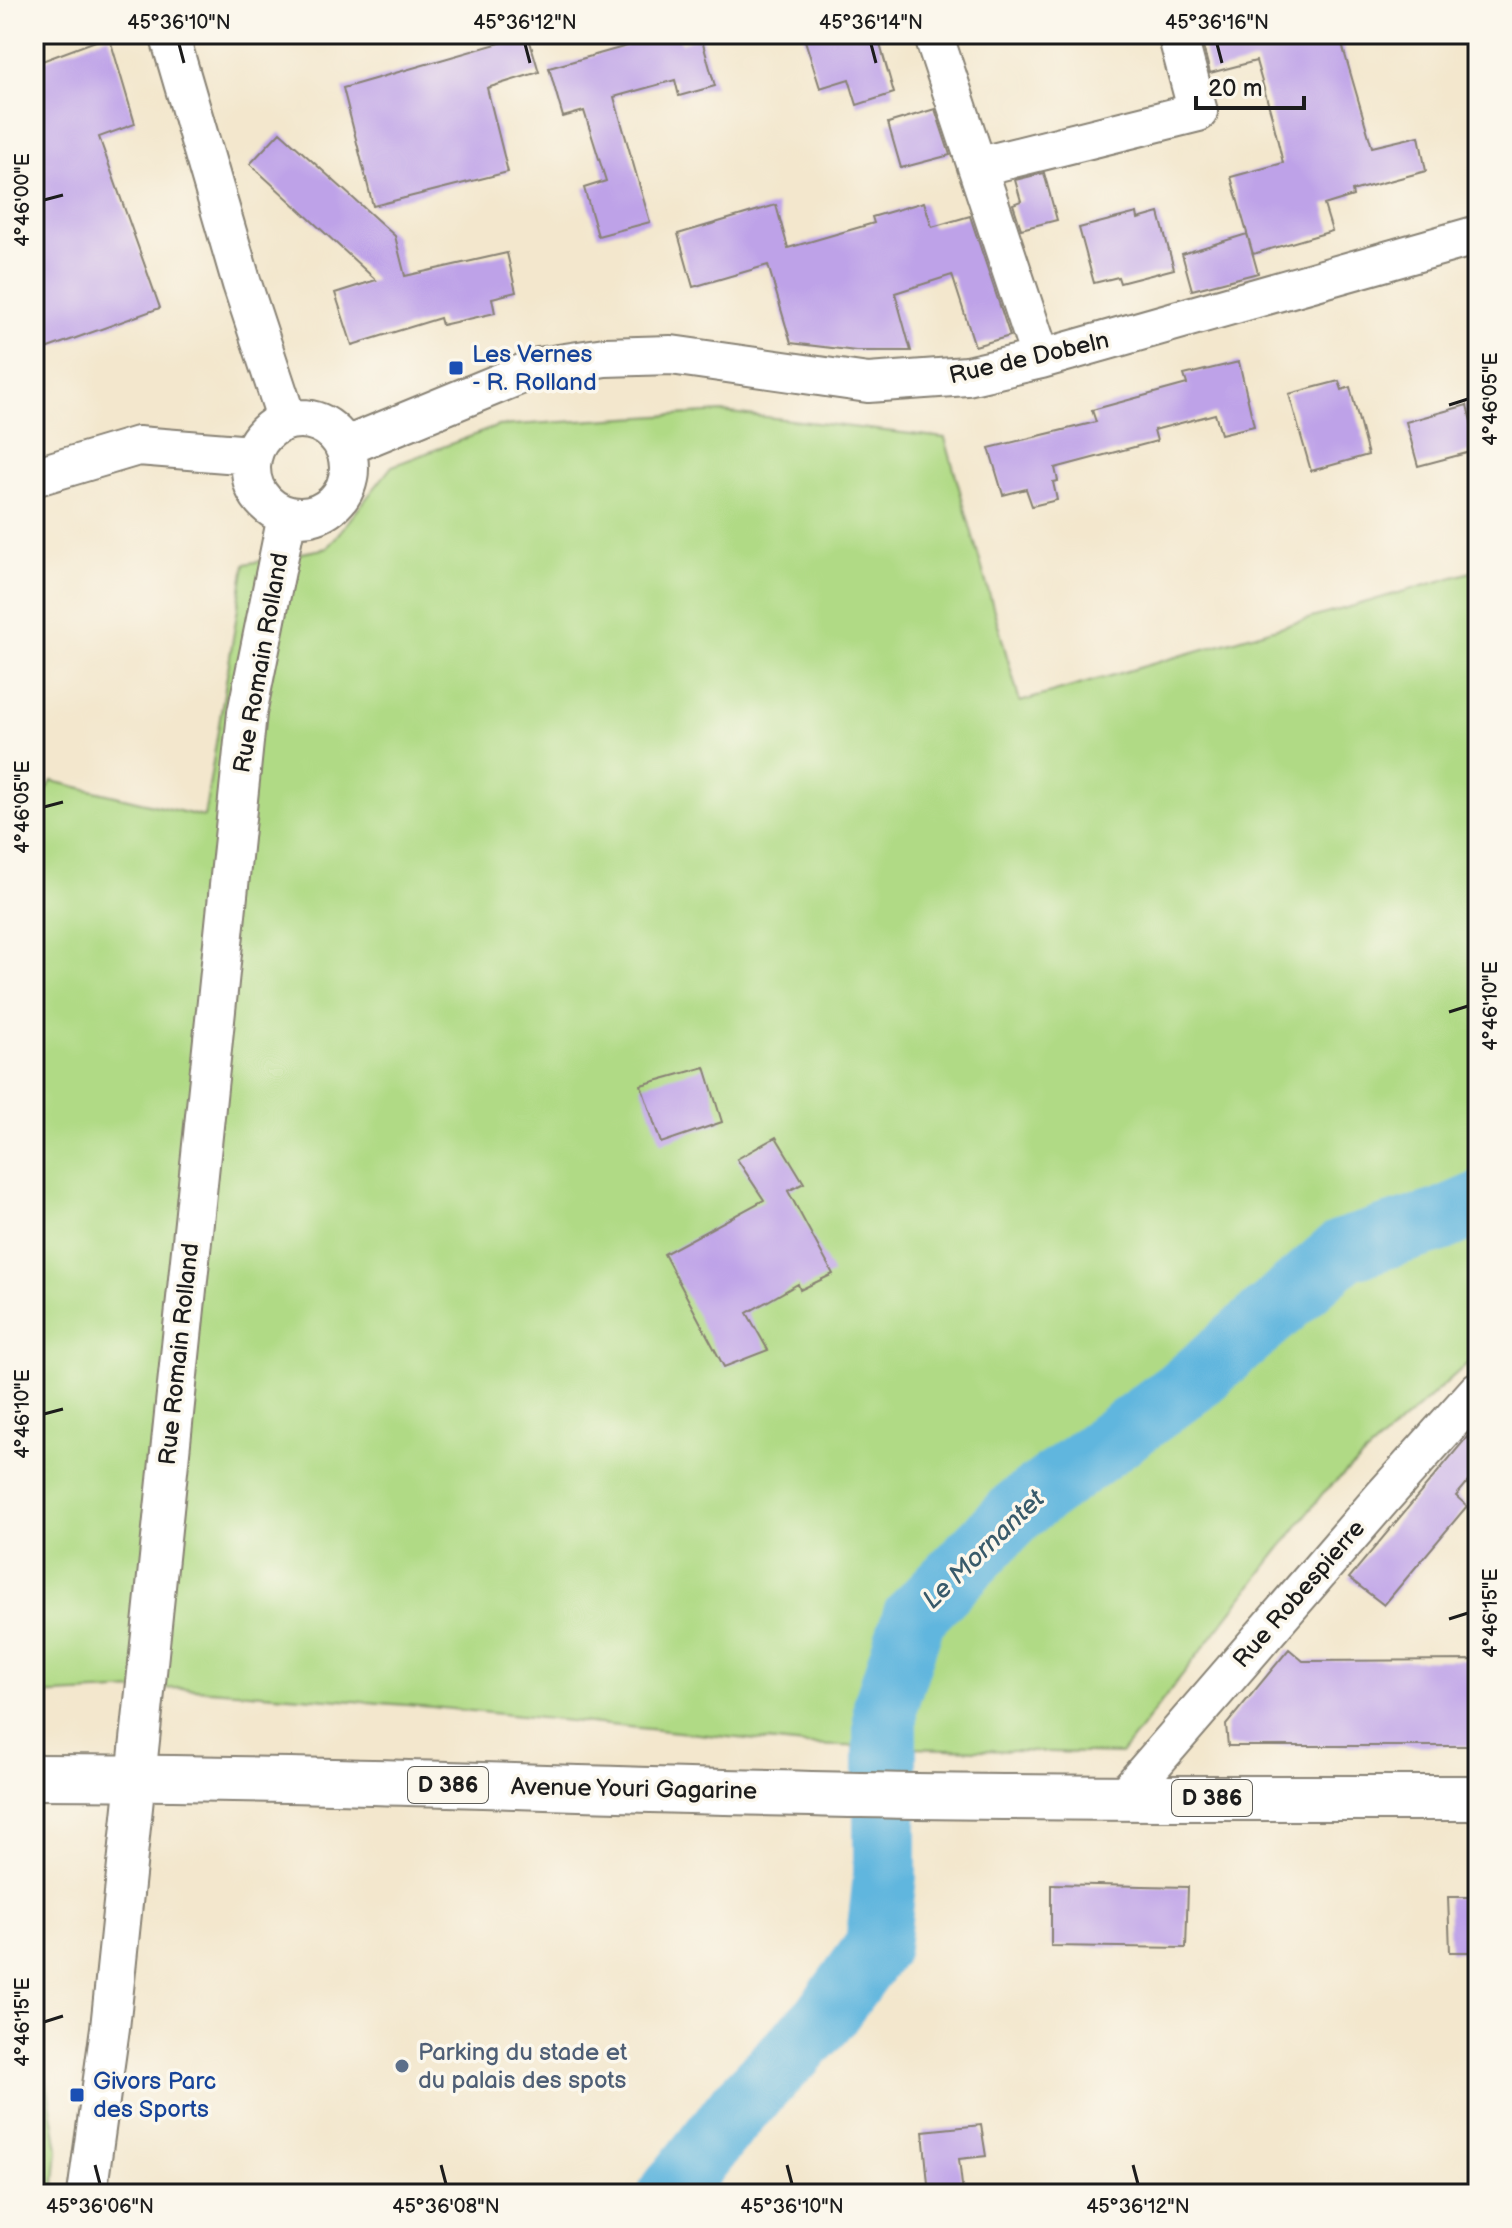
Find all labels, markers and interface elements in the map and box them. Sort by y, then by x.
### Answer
text: 45°36'10"N [127,11,231,35]
text: 45°36'12"N [473,11,577,35]
text: 45°36'14"N [819,11,923,35]
text: 45°36'16"N [1165,11,1269,35]
scale bar [1196,60,1304,110]
text: 20 m [1208,74,1263,103]
text: 4°46'00"E [11,153,35,247]
street label: Rue de Dobeln [946,326,1112,390]
place label: Les Vernes - R. Rolland [472,340,597,397]
text: 4°46'05"E [1479,352,1503,446]
marker: Les Vernes - R. Rolland [447,359,465,377]
street label: Rue Romain Rolland [227,551,295,775]
text: 4°46'05"E [11,760,35,854]
text: 4°46'10"E [1479,961,1503,1051]
street label: Rue Romain Rolland [153,1242,205,1466]
text: 4°46'10"E [11,1369,35,1459]
water label: Le Mornantet [917,1484,1052,1616]
street label: Rue Robespierre [1227,1514,1371,1674]
text: 4°46'15"E [1479,1568,1503,1658]
road number: D 386 [408,1767,488,1803]
street label: Avenue Youri Gagarine [511,1772,757,1806]
road number: D 386 [1172,1780,1252,1816]
text: 4°46'15"E [11,1977,35,2067]
place label: Parking du stade et du palais des spots [418,2038,628,2095]
marker: Parking du stade et du palais des spots [393,2057,411,2075]
place label: Givors Parc des Sports [93,2067,216,2124]
marker: Givors Parc des Sports [68,2086,86,2104]
text: 45°36'06"N [46,2195,154,2219]
text: 45°36'08"N [392,2195,500,2219]
text: 45°36'10"N [740,2195,844,2219]
text: 45°36'12"N [1086,2195,1190,2219]

